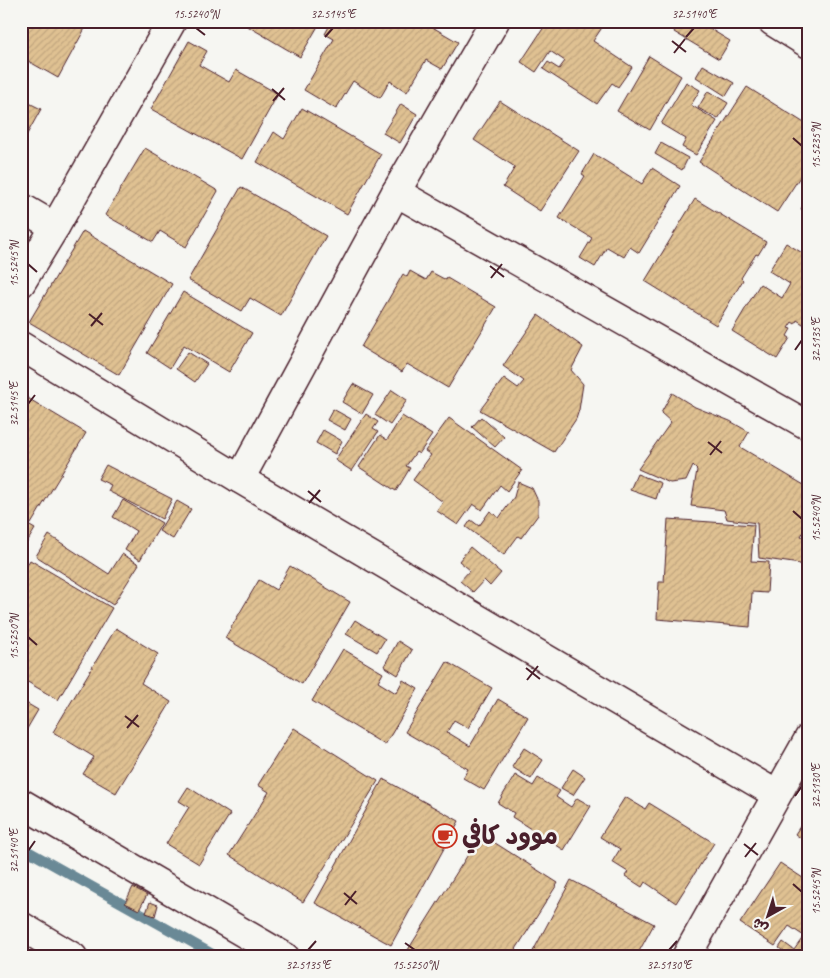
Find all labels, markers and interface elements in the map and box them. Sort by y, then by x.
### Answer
text: 15.5240°N [173,6,220,22]
text: 32.5145°E [311,6,357,22]
text: 32.5140°E [672,6,718,22]
text: 15.5235°N [808,122,824,169]
text: 15.5245°N [6,240,22,287]
text: 32.5135°E [808,316,824,362]
text: 32.5145°E [6,380,22,426]
text: 15.5240°N [808,495,824,542]
text: 15.5250°N [6,613,22,660]
text: 32.5130°E [808,762,824,808]
place label: موود كافي [462,817,558,854]
cafe icon: موود كافي [432,823,458,849]
text: 32.5140°E [6,827,22,873]
text: 15.5245°N [808,868,824,915]
north arrow [742,890,792,940]
text: ش [749,914,771,937]
text: 32.5135°E [286,957,332,973]
text: 15.5250°N [392,957,439,973]
text: 32.5130°E [647,957,693,973]

